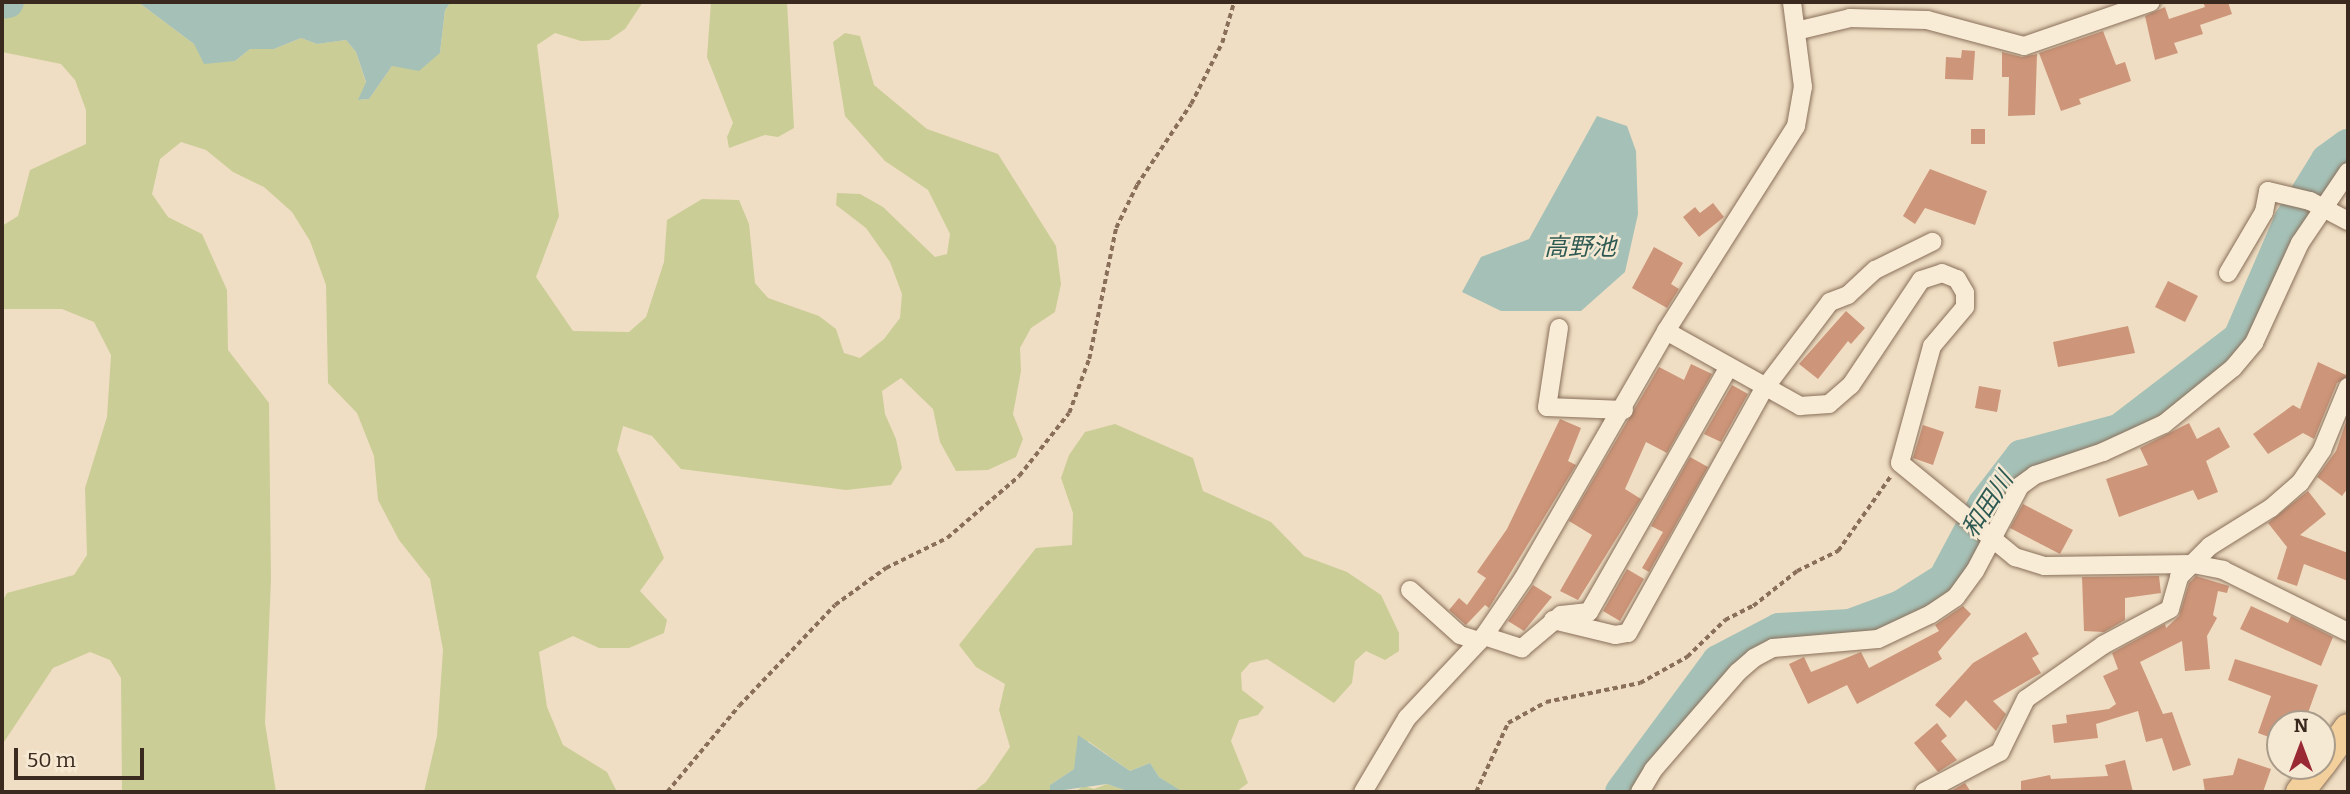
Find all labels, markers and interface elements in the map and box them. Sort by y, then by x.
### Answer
water label: 高野池 [1544,234,1616,262]
water label: 和田川 [1956,467,2020,543]
north arrow [2266,710,2336,780]
text: N [2294,714,2308,737]
scale bar [18,734,147,778]
text: 50 m [27,747,76,773]

